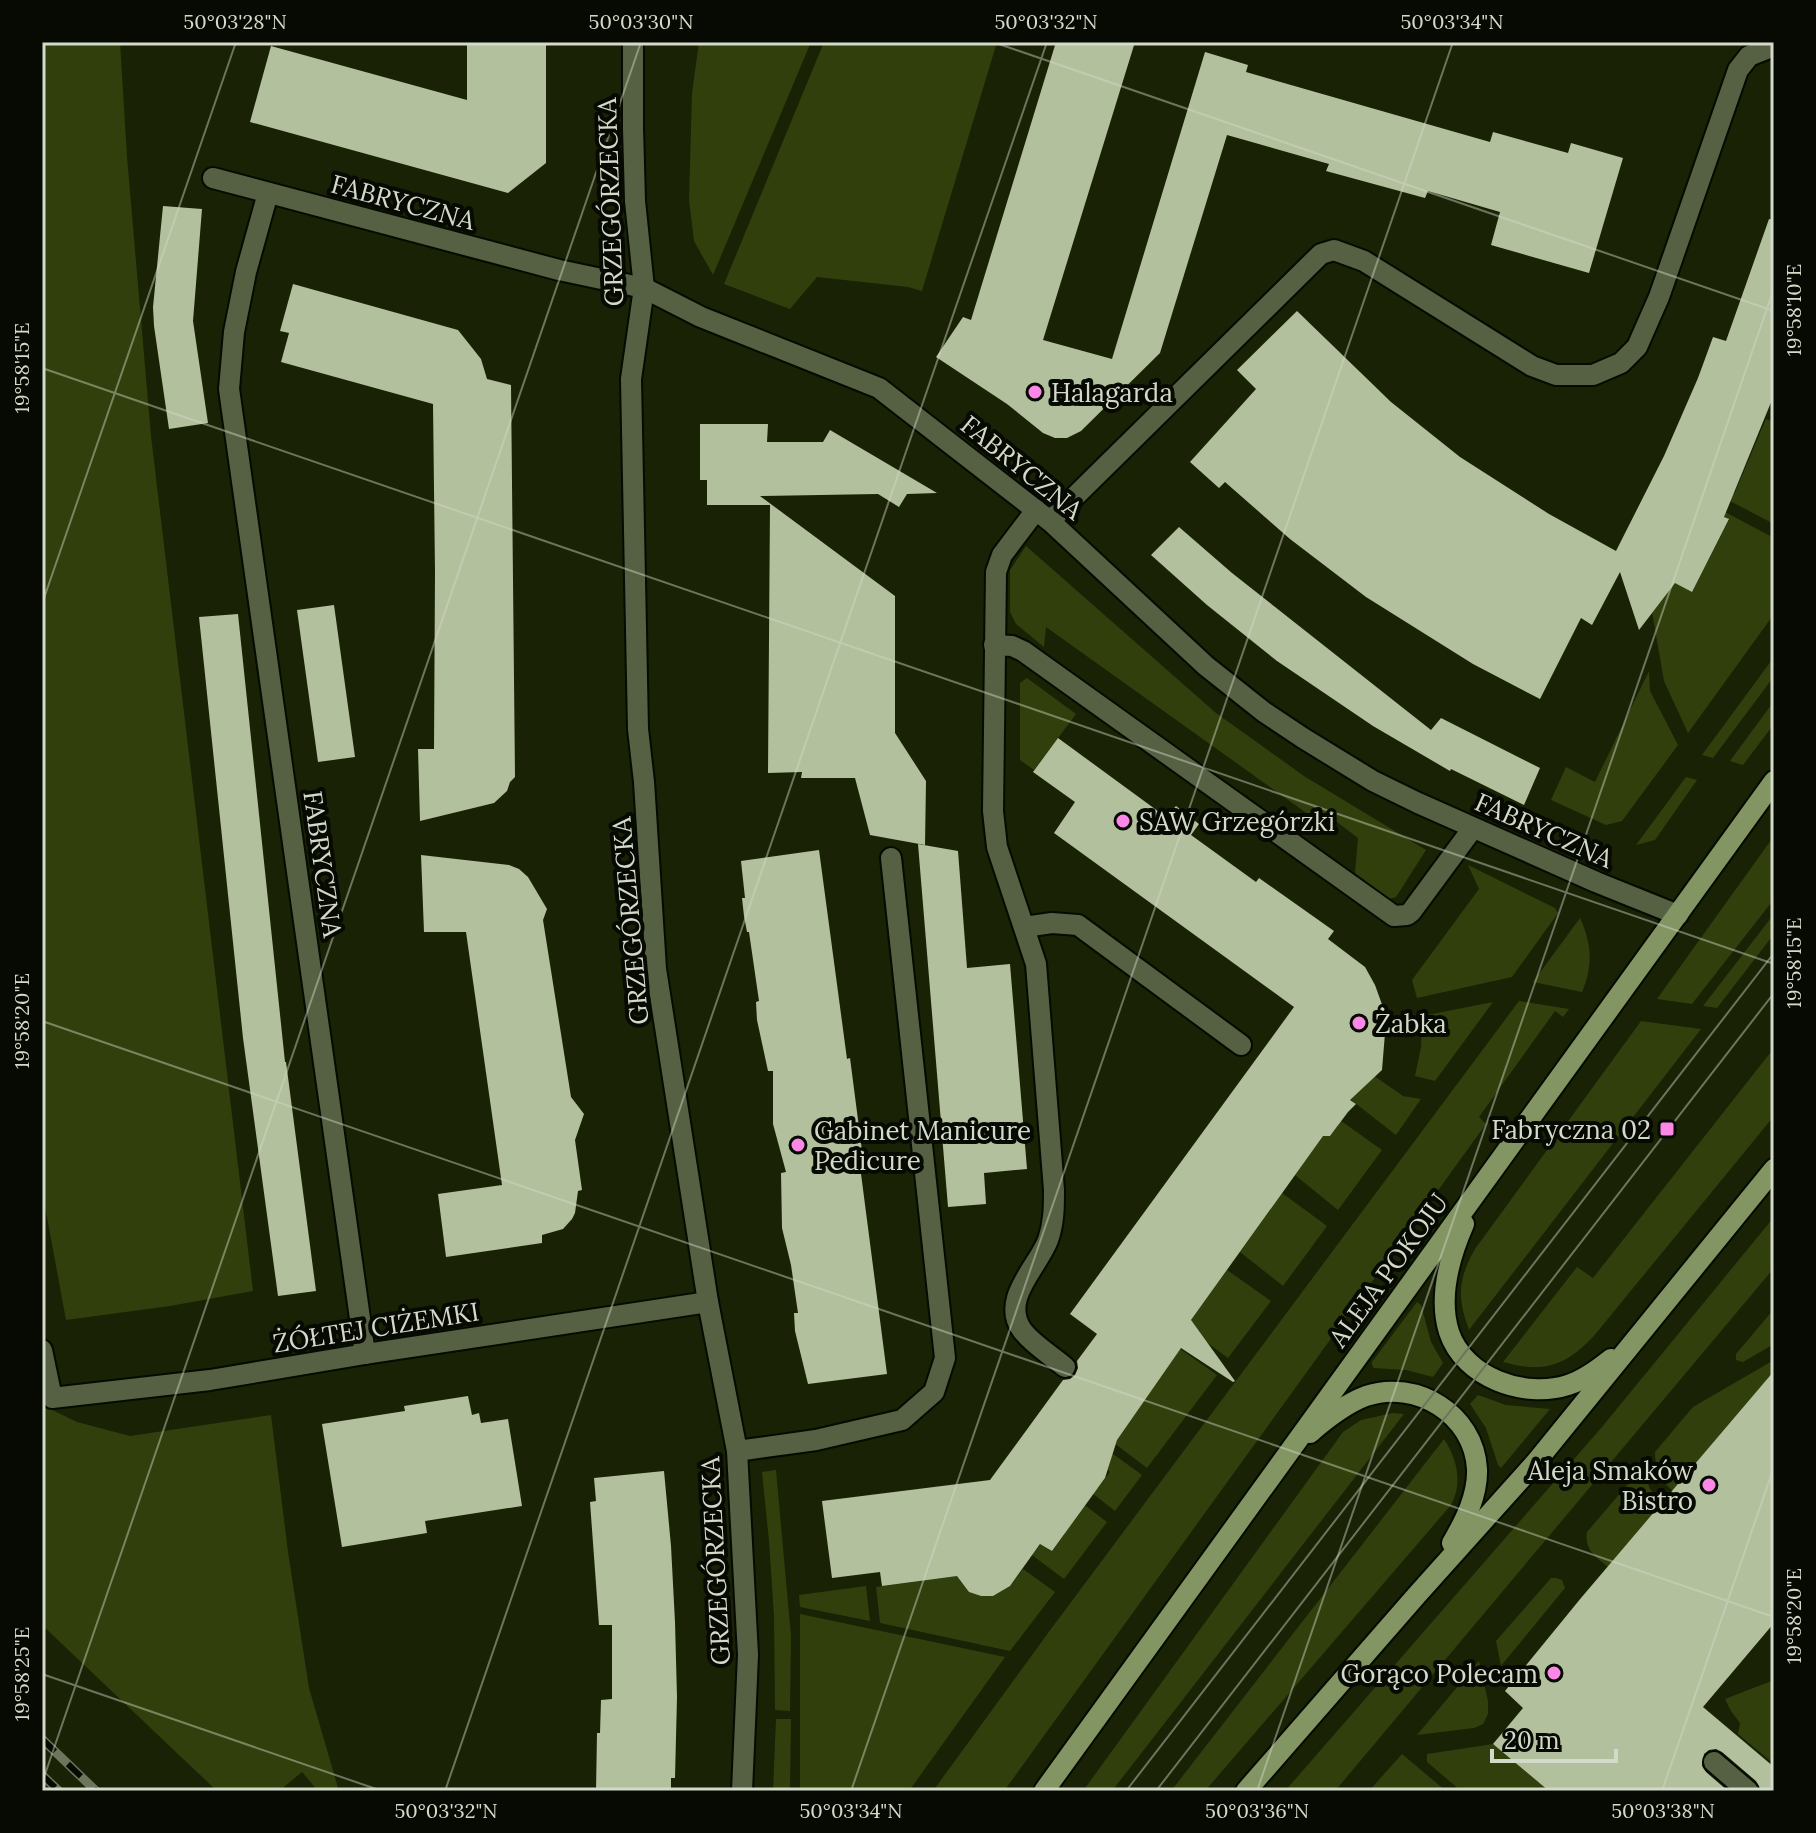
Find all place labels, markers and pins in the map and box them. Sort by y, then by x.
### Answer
place label: Halagarda [1051,376,1173,409]
marker: Halagarda [1026,383,1044,401]
place label: SAW Grzegórzki [1139,805,1335,838]
marker: SAW Grzegórzki [1114,812,1132,830]
place label: Żabka [1375,1007,1447,1040]
marker: Żabka [1350,1014,1368,1032]
place label: Fabryczna 02 [1491,1113,1651,1146]
place label: Gabinet Manicure Pedicure [814,1114,1031,1177]
marker: Fabryczna 02 [1658,1120,1676,1138]
marker: Gabinet Manicure Pedicure [789,1136,807,1154]
place label: Aleja Smaków Bistro [1527,1454,1693,1517]
marker: Aleja Smaków Bistro [1700,1476,1718,1494]
place label: Gorąco Polecam [1341,1657,1538,1690]
marker: Gorąco Polecam [1545,1664,1563,1682]

